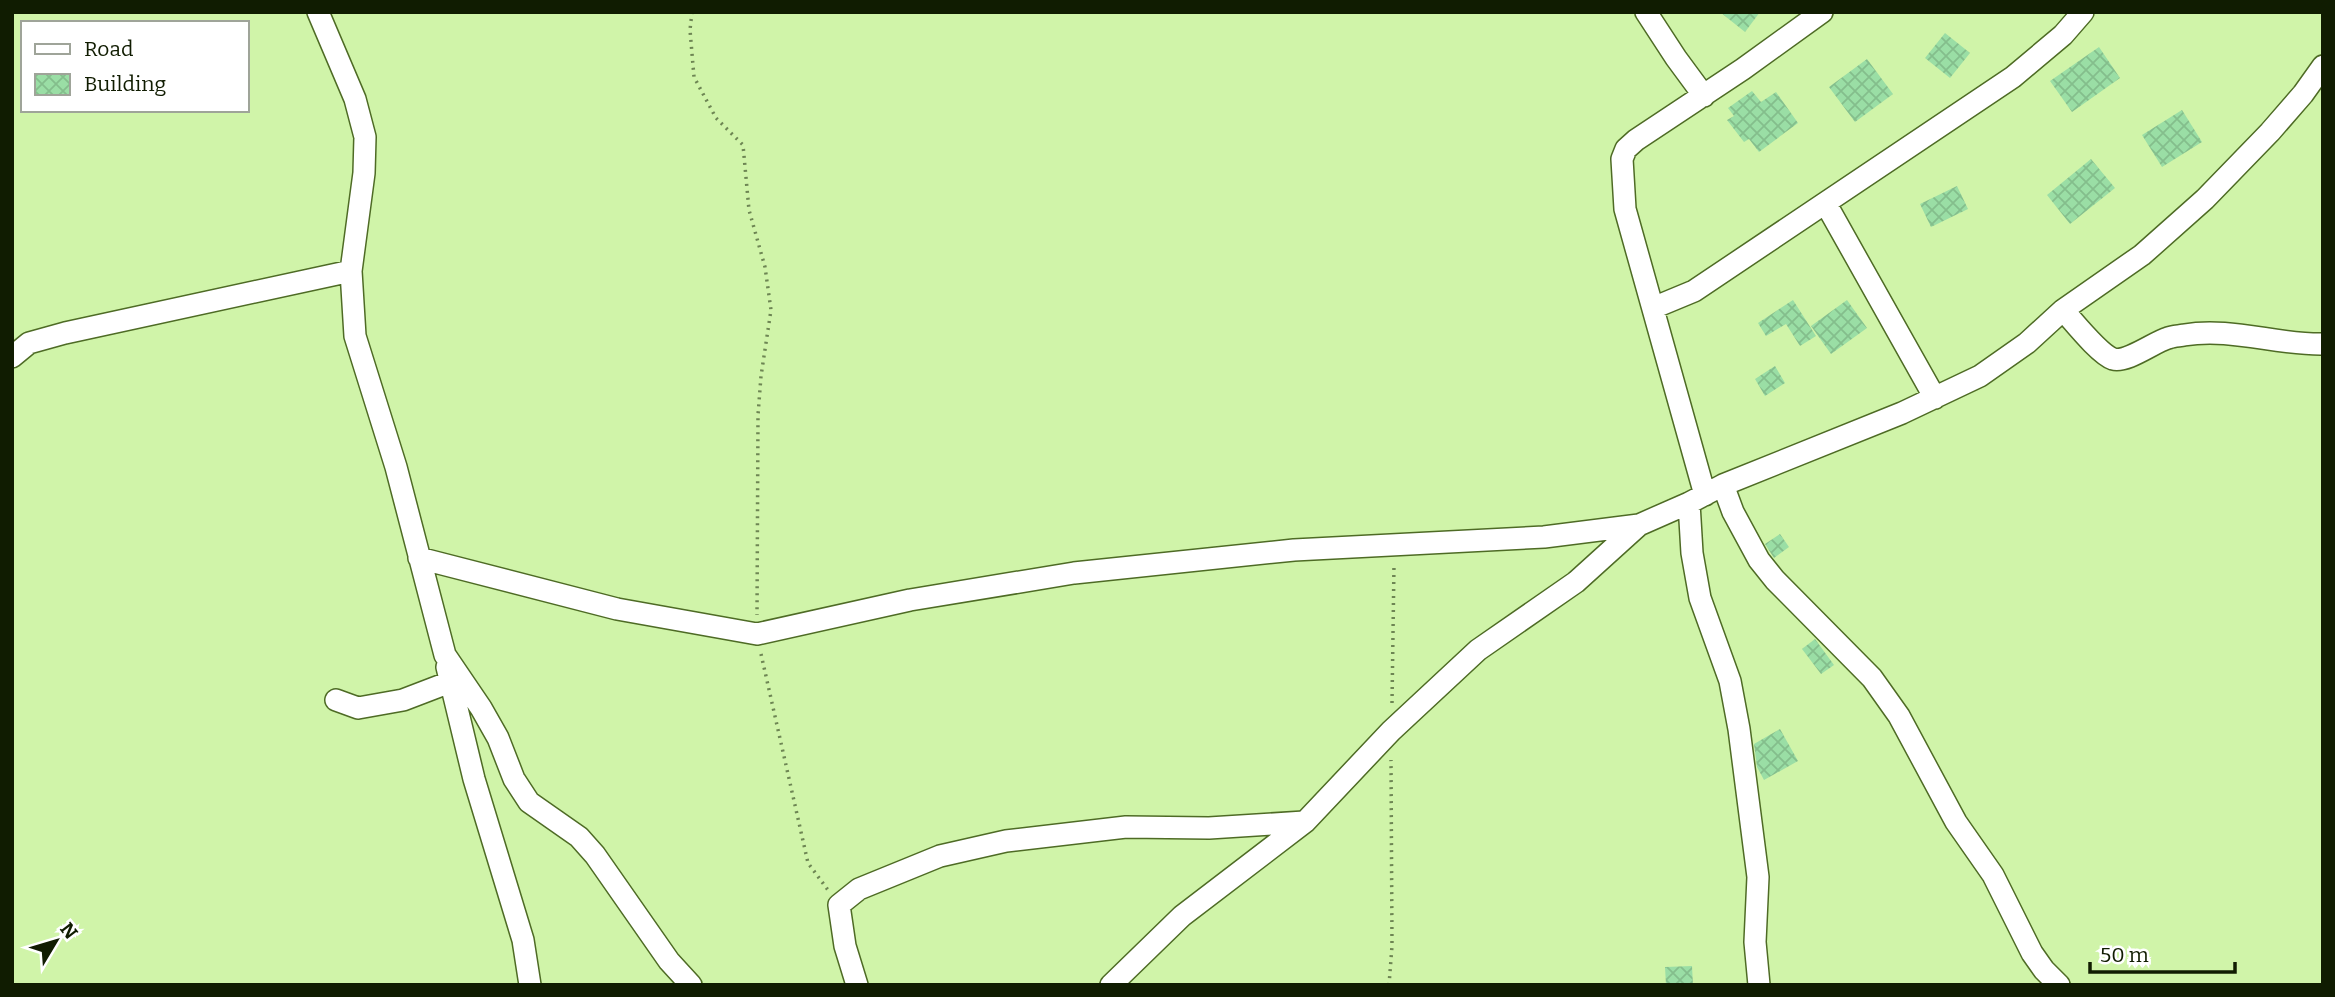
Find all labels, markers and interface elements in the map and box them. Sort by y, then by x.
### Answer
legend [21,21,248,112]
text: Road [84,36,133,62]
text: Building [84,71,167,97]
north arrow [21,906,91,976]
text: N [55,918,83,944]
scale bar [2090,930,2235,974]
text: 50 m [2100,942,2149,968]

